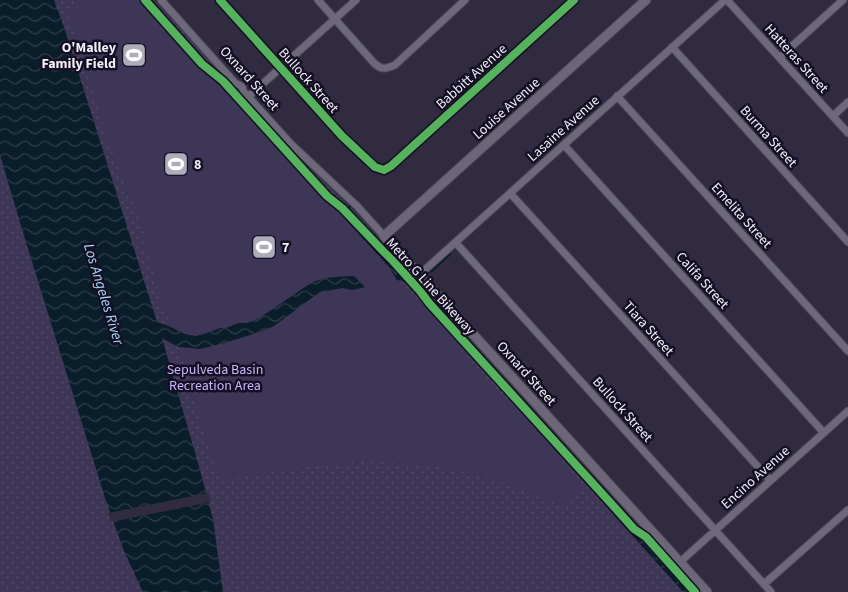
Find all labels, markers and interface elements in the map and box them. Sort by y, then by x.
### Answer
street label: Hatteras Street [760,20,833,98]
place label: O'Malley Family Field [41,38,117,74]
street label: Babbitt Avenue [432,39,512,114]
sports icon: O'Malley Family Field [121,42,147,68]
street label: Oxnard Street [215,42,284,115]
street label: Bullock Street [273,44,343,118]
street label: Louise Avenue [469,73,545,144]
street label: Lasaine Avenue [523,91,604,167]
street label: Burma Street [735,101,802,172]
sports icon: 8 [163,151,189,177]
place label: 8 [194,155,201,175]
street label: Emelita Street [706,178,776,253]
sports icon: 7 [251,234,277,260]
street label: Metro G Line Bikeway [381,234,480,340]
place label: 7 [282,238,289,258]
water label: Los Angeles River [78,241,129,348]
street label: Califa Street [671,248,734,314]
street label: Tiara Street [618,297,678,361]
street label: Oxnard Street [492,337,561,410]
park label: Sepulveda Basin Recreation Area [167,360,263,396]
street label: Bullock Street [587,373,657,447]
street label: Encino Avenue [717,441,794,514]

